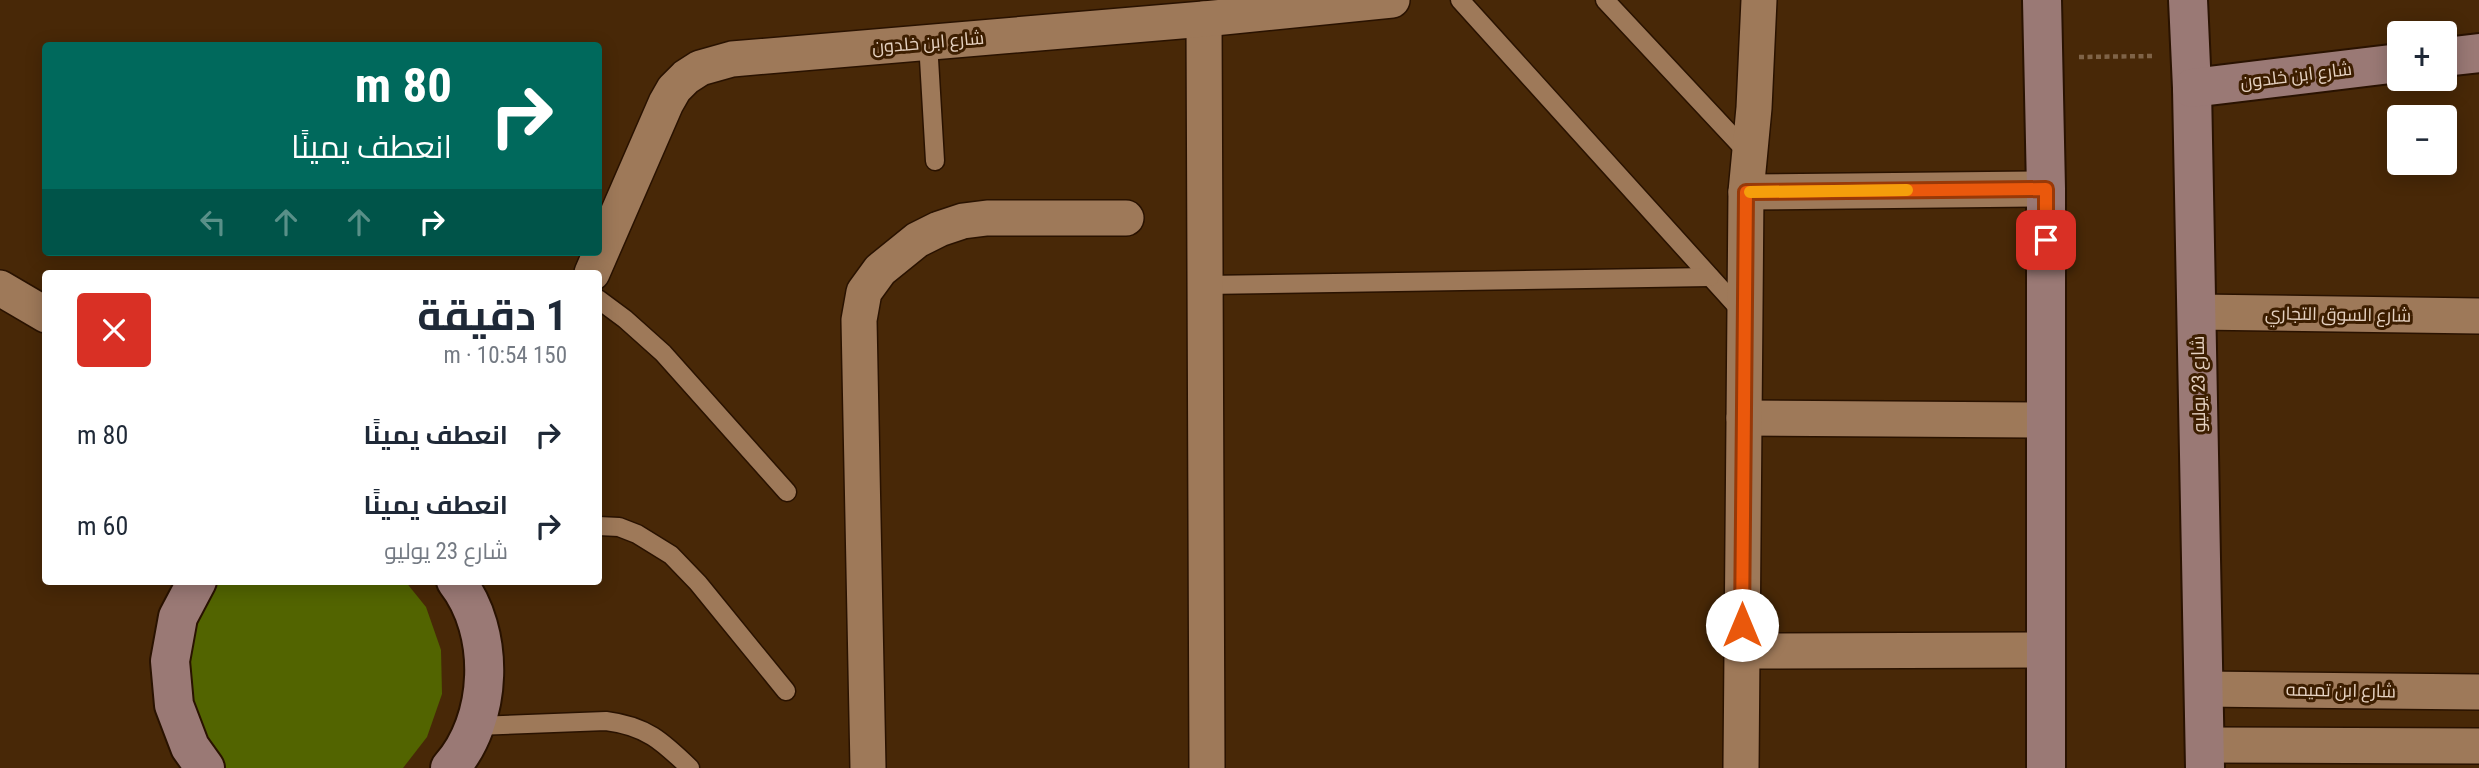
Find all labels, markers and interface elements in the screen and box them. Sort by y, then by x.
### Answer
map controls [2387,21,2457,175]
button: + [2387,21,2457,91]
street label: شارع ابن خلدون [871,27,985,59]
text: 80 m [355,57,452,114]
street label: شارع ابن خلدون [2239,58,2353,94]
icon: right [476,70,567,161]
button: − [2387,105,2457,175]
text: انعطف يمينًا [291,128,452,166]
icon: left [194,203,232,241]
icon: ahead [267,203,305,241]
icon: ahead [340,203,378,241]
icon: right [413,203,451,241]
pin [2016,210,2076,270]
icon: arrive [2027,221,2065,259]
text: 1 دقيقة [417,291,567,340]
button: close [77,293,151,367]
street label: شارع السوق التجاري [2265,302,2411,330]
street label: شارع 23 يوليو [2187,335,2211,433]
text: 150 m · 10:54 [443,342,567,369]
icon: right [529,416,567,454]
text: 80 m [77,420,128,450]
text: انعطف يمينًا [363,420,508,450]
text: انعطف يمينًا [363,490,508,520]
icon: right [529,507,567,545]
text: 60 m [77,511,128,541]
text: شارع 23 يوليو [384,538,508,565]
position arrow [1705,588,1779,662]
street label: شارع ابن تميمه [2286,679,2396,703]

